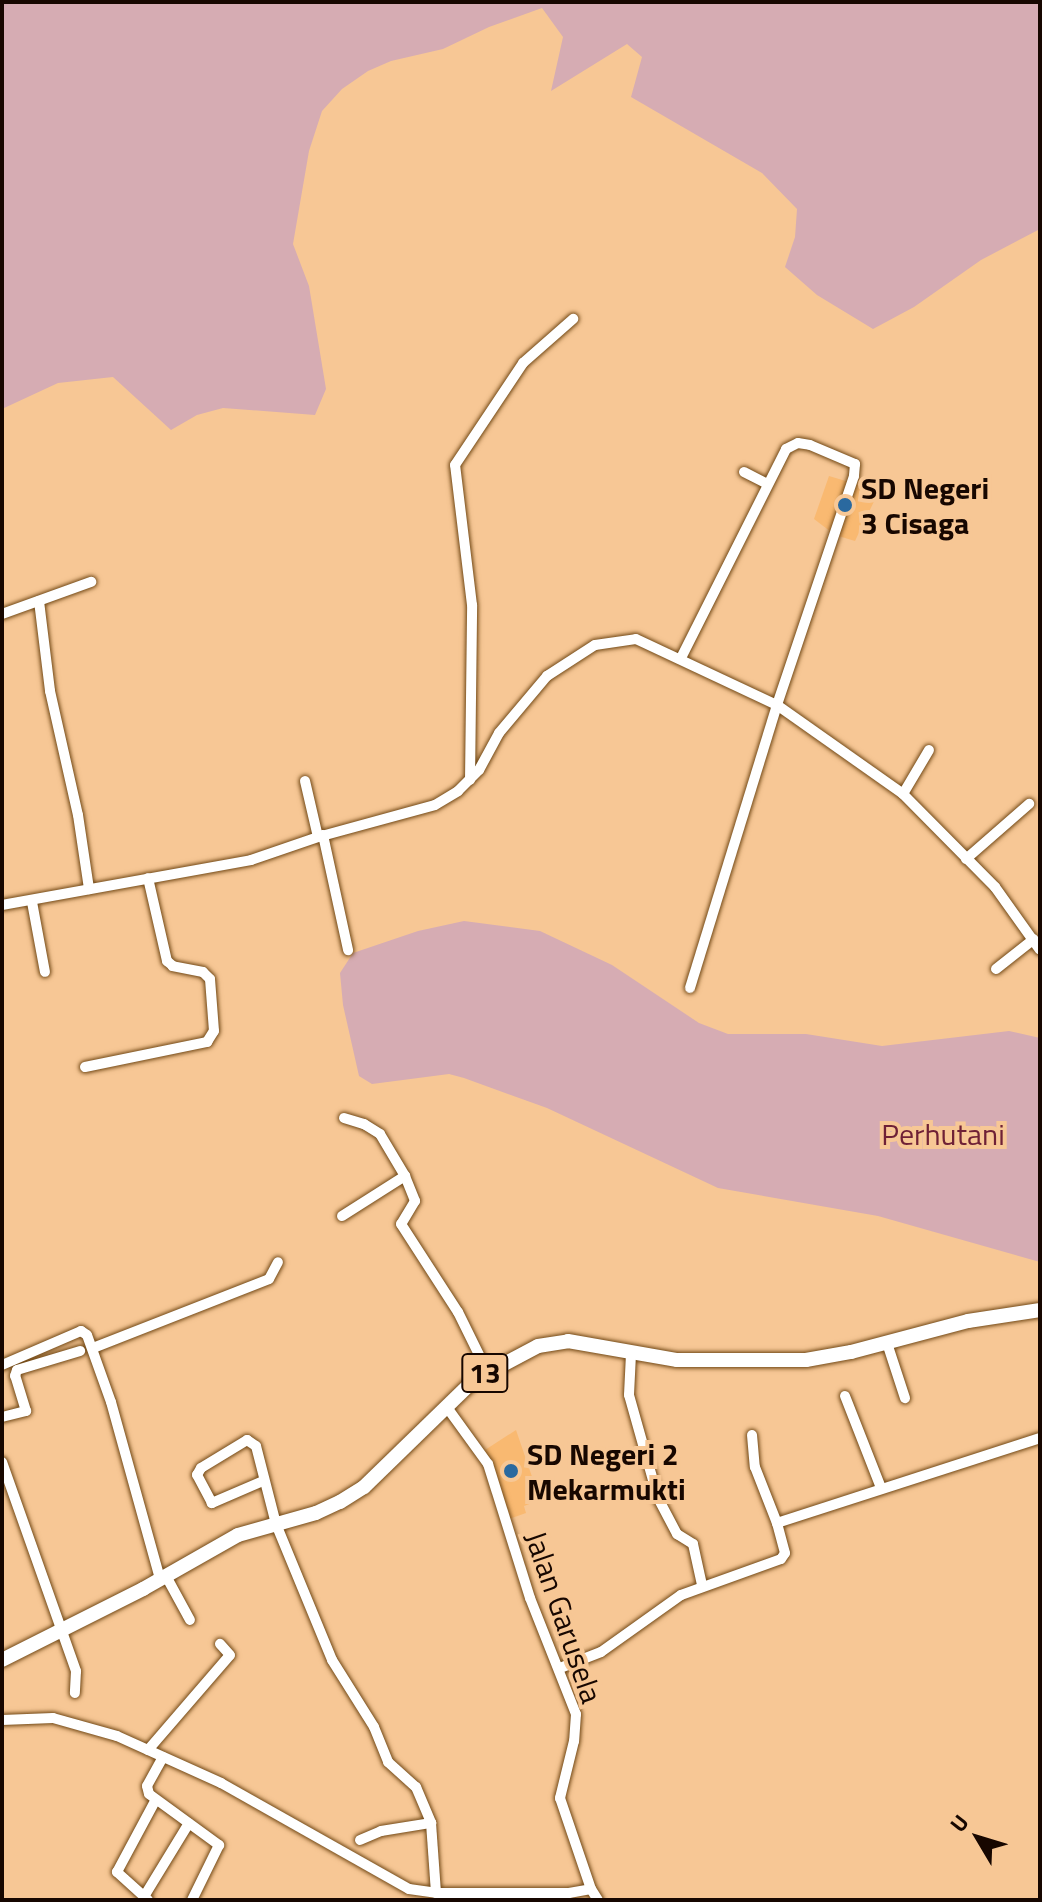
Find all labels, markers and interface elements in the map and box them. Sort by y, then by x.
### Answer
place label: SD Negeri 3 Cisaga [861,470,989,540]
marker: SD Negeri 3 Cisaga [836,496,854,514]
park label: Perhutani [881,1116,1005,1152]
road number: 13 [461,1349,509,1397]
place label: SD Negeri 2 Mekarmukti [527,1436,686,1506]
marker: SD Negeri 2 Mekarmukti [502,1462,520,1480]
street label: Jalan Garusela [518,1526,610,1708]
north arrow [938,1798,1018,1878]
text: U [941,1807,977,1839]

